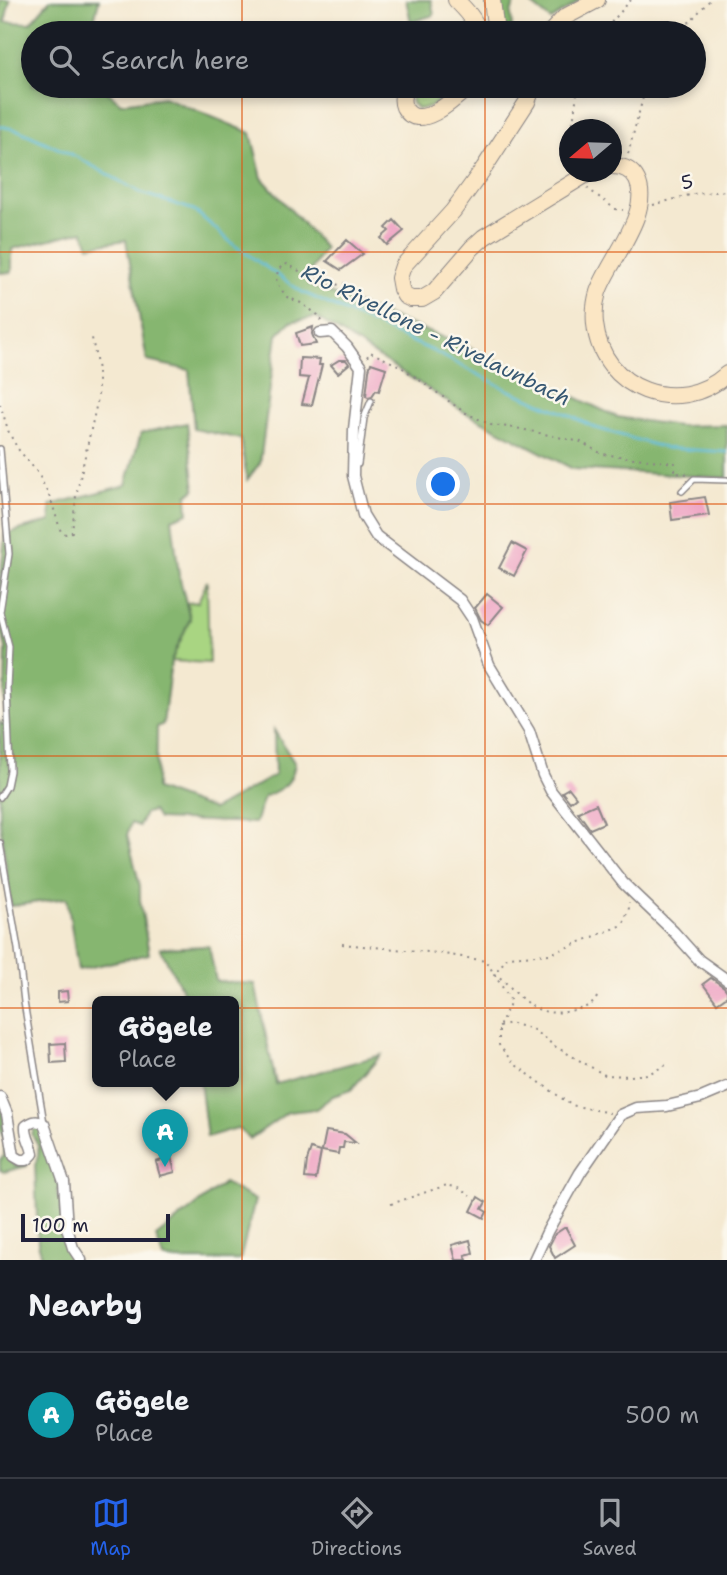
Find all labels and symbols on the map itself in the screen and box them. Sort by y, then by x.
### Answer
north arrow [559,119,622,182]
street label: 5 [679,169,695,195]
water label: Rio Rivellone - Rivelaunbach [297,258,575,412]
your location [426,467,460,501]
pin: A [142,1109,188,1167]
scale bar [21,1211,170,1243]

